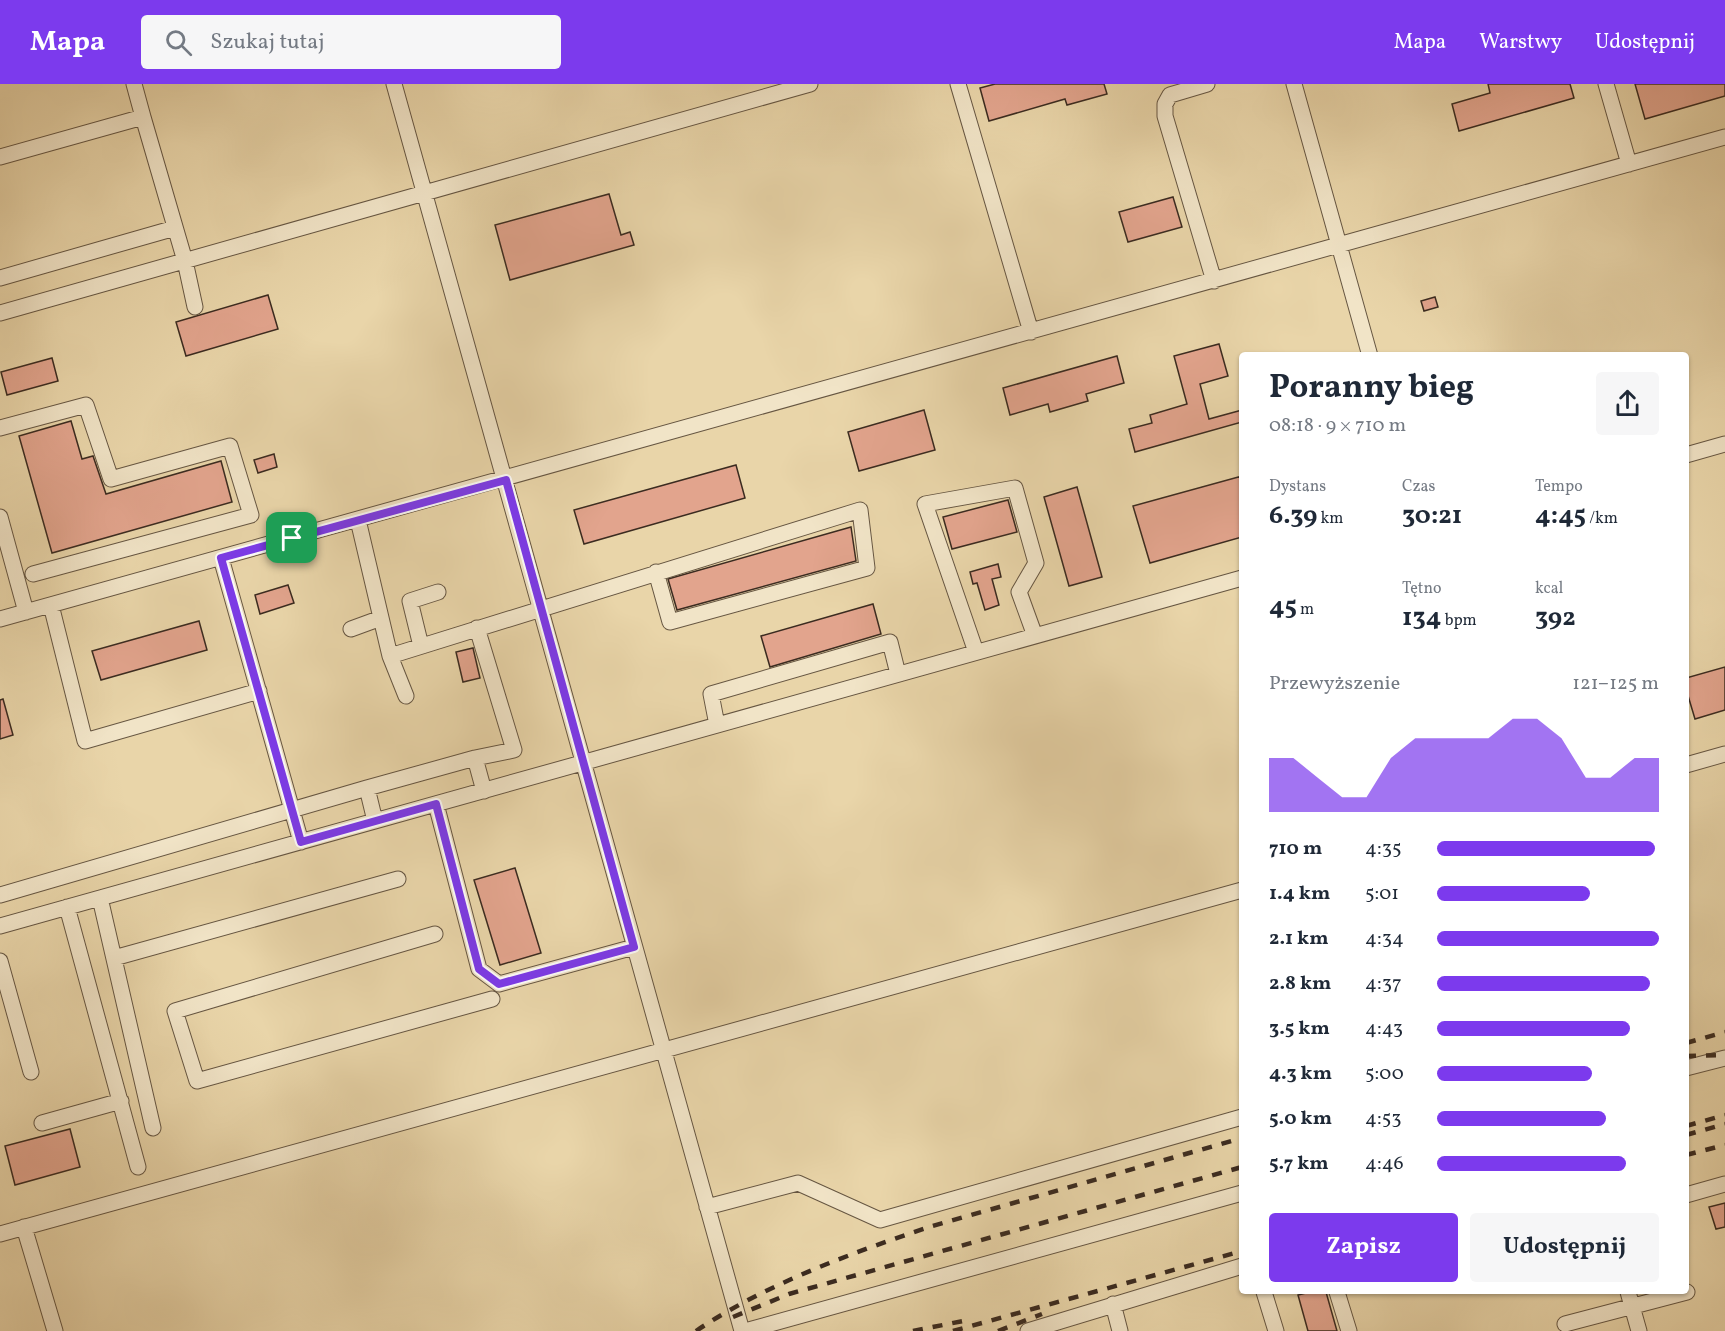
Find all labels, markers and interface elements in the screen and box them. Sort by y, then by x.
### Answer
search box [141,15,561,69]
text: Mapa [30,23,105,62]
icon: search [162,26,195,59]
text: Szukaj tutaj [210,27,324,58]
text: Mapa [1394,28,1446,57]
text: Warstwy [1479,28,1562,57]
text: Udostępnij [1595,28,1695,57]
text: Poranny bieg [1269,366,1474,412]
button: share [1596,372,1659,435]
text: 08:18 · 9 × 710 m [1269,412,1406,440]
text: Dystans [1269,476,1326,498]
text: Czas [1402,476,1435,498]
text: Tempo [1535,476,1583,498]
text: 6.39 [1269,498,1317,534]
text: 30:21 [1402,498,1462,534]
text: 4:45 [1535,498,1586,534]
text: km [1317,508,1343,530]
text: /km [1586,508,1618,530]
pin [266,512,317,563]
icon: arrive [275,521,308,554]
text: Tętno [1402,578,1442,600]
text: kcal [1535,578,1563,600]
text: 45 [1269,589,1297,625]
text: m [1297,599,1314,621]
text: 134 [1402,600,1441,636]
text: 392 [1535,600,1576,636]
text: bpm [1441,610,1477,632]
text: Przewyższenie [1269,670,1400,698]
text: 121–125 m [1572,670,1659,698]
text: 710 m [1269,835,1322,863]
text: 4:35 [1365,835,1402,863]
text: 1.4 km [1269,880,1330,908]
text: 5:01 [1365,880,1399,908]
text: 2.1 km [1269,925,1329,953]
text: 4:34 [1365,925,1404,953]
text: 2.8 km [1269,970,1331,998]
text: 4:37 [1365,970,1402,998]
text: 3.5 km [1269,1015,1330,1043]
text: 4:43 [1365,1015,1403,1043]
text: 4.3 km [1269,1060,1332,1088]
text: 5:00 [1365,1060,1404,1088]
text: 5.0 km [1269,1105,1332,1133]
text: 4:53 [1365,1105,1402,1133]
text: 5.7 km [1269,1150,1329,1178]
text: 4:46 [1365,1150,1404,1178]
button: Zapisz [1269,1213,1458,1282]
button: Udostępnij [1470,1213,1659,1282]

